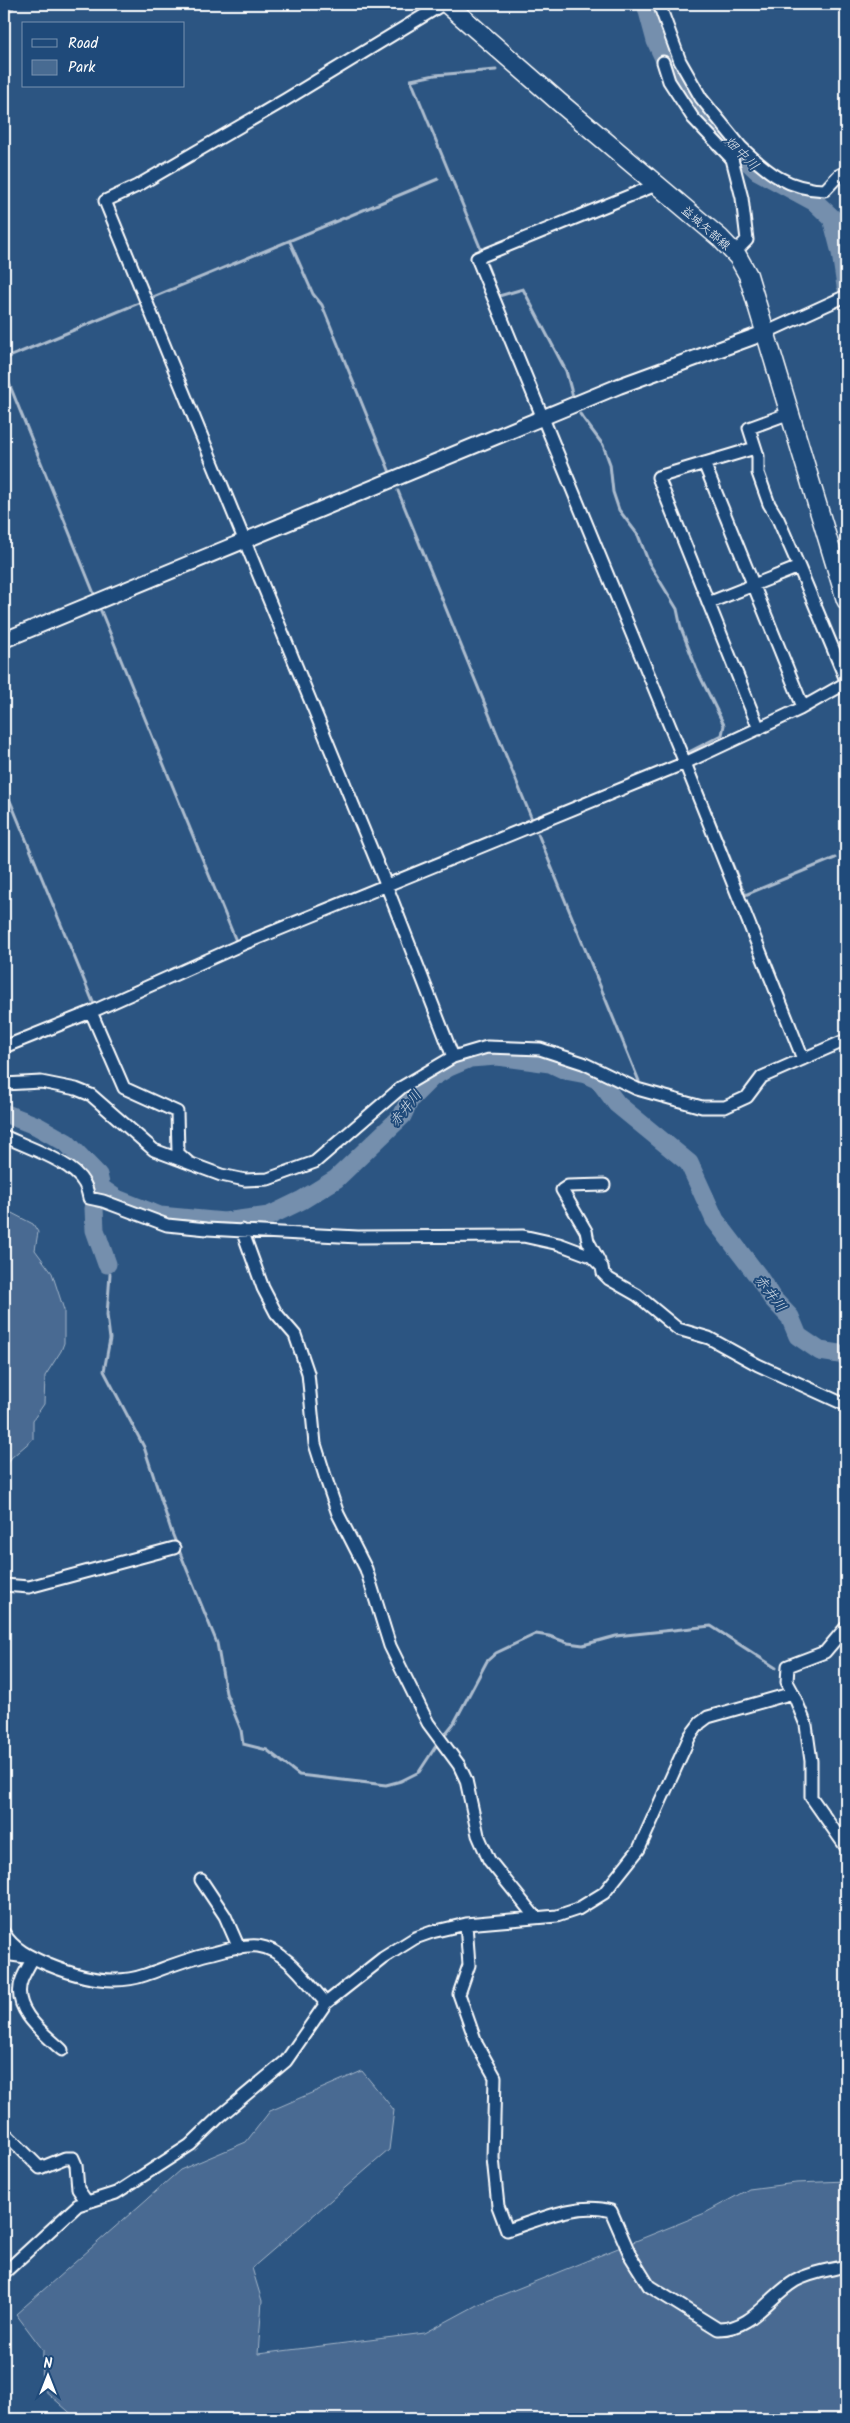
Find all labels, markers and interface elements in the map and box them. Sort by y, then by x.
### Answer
legend [22,22,185,88]
text: Road [68,32,99,56]
text: Park [68,56,96,80]
water label: 畑中川 [719,131,764,176]
street label: 益城矢部線 [677,202,735,255]
water label: 赤井川 [384,1085,428,1132]
water label: 赤井川 [749,1270,792,1317]
north arrow [22,2350,72,2400]
text: N [44,2353,53,2375]

